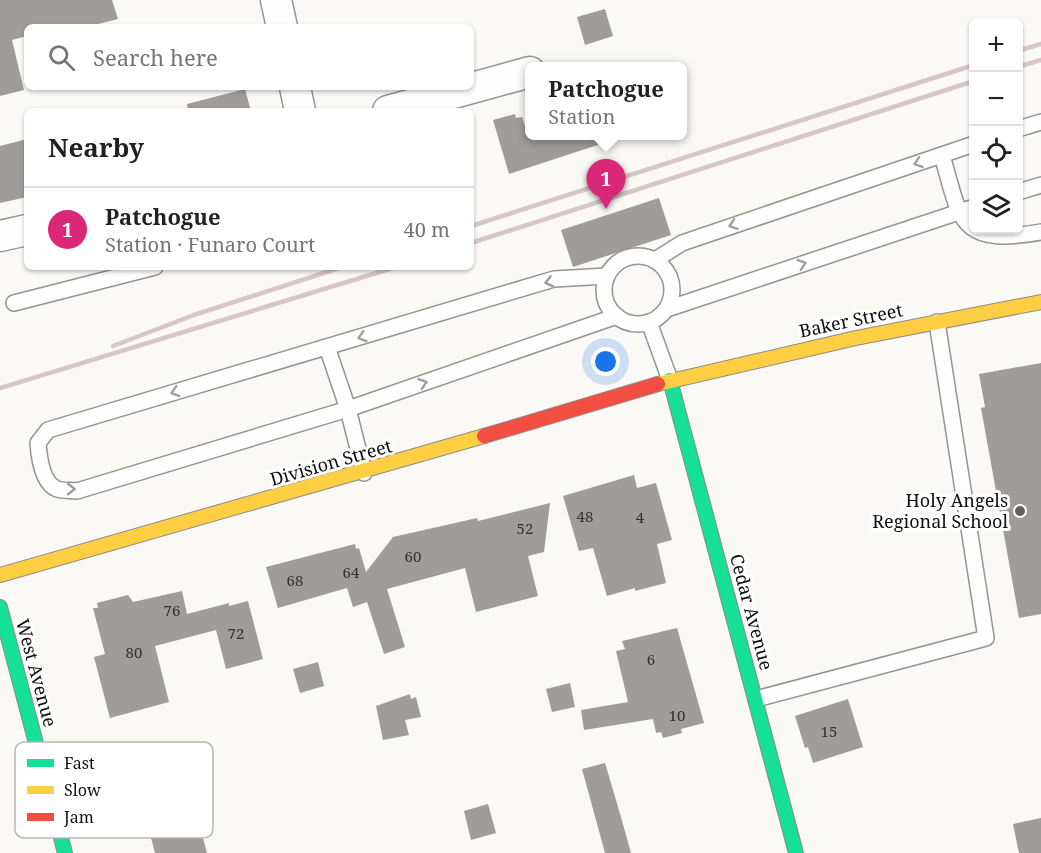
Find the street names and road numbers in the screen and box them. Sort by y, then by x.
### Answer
street label: Baker Street [797,297,905,343]
street label: Division Street [267,433,394,491]
street label: Cedar Avenue [725,551,779,672]
street label: West Avenue [11,616,63,729]

